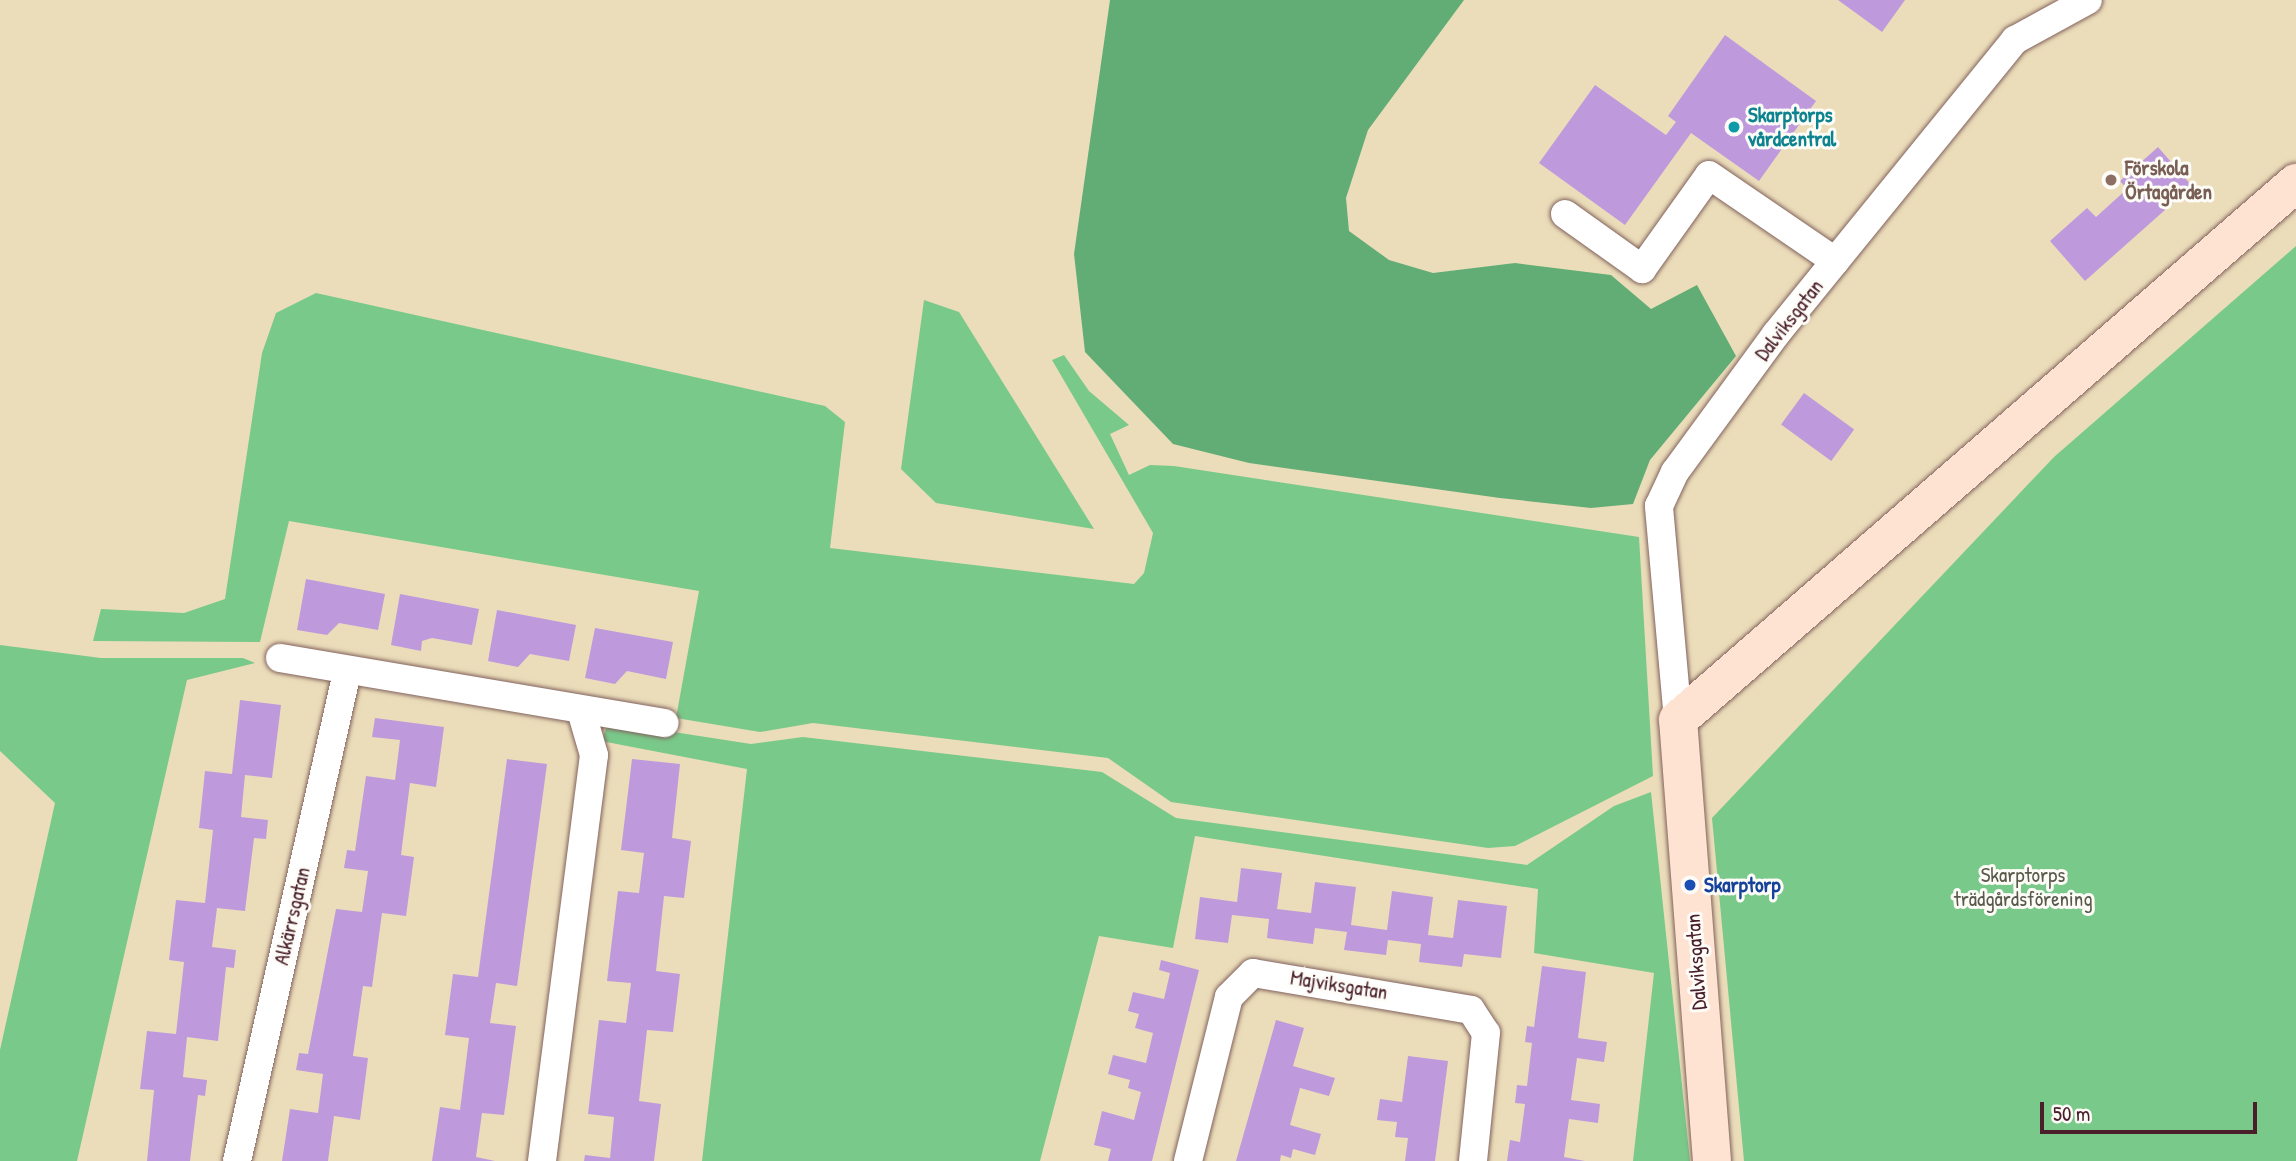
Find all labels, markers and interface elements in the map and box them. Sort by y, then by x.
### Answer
place label: Skarptorps vårdcentral [1748,102,1836,152]
marker: Skarptorps vårdcentral [1726,119,1742,135]
place label: Förskola Örtagården [2125,155,2212,205]
marker: Förskola Örtagården [2103,172,2119,188]
street label: Dalviksgatan [1749,274,1829,366]
park label: Skarptorps trädgårdsförening [1953,862,2093,912]
street label: Alkärrsgatan [269,865,315,967]
place label: Skarptorp [1704,872,1780,898]
marker: Skarptorp [1682,877,1698,893]
street label: Dalviksgatan [1680,913,1712,1011]
street label: Majviksgatan [1289,965,1389,1005]
scale bar [2044,1088,2261,1132]
text: 50 m [2053,1099,2090,1128]

